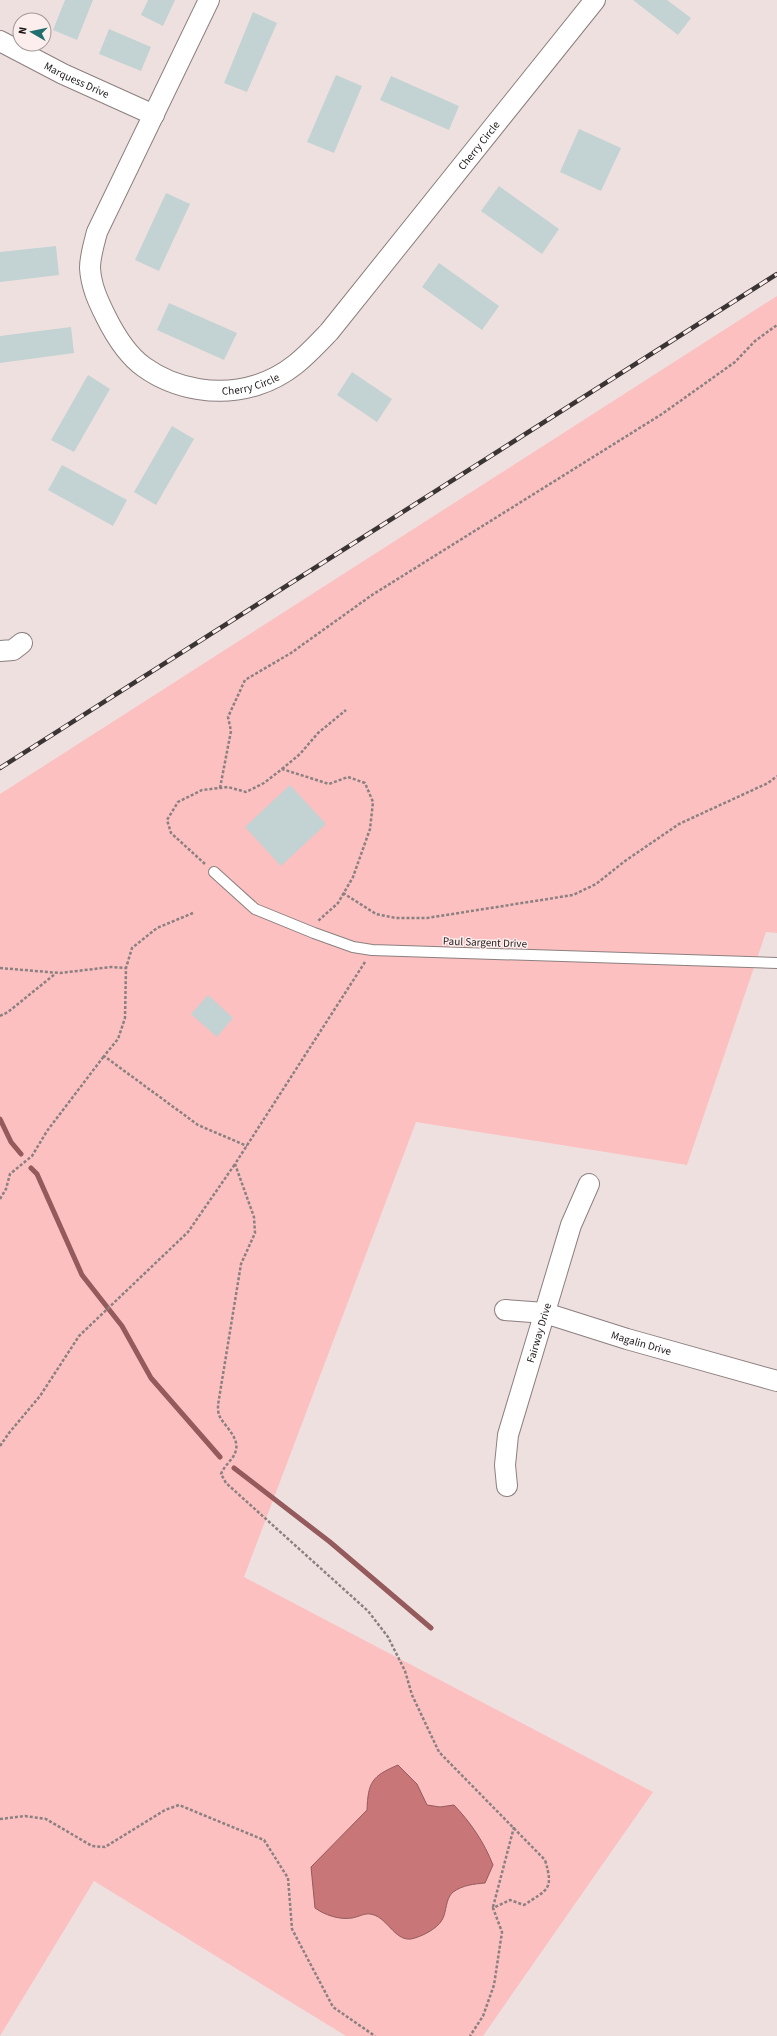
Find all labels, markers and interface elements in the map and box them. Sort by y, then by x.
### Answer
north arrow [12,12,52,52]
text: N [15,26,31,35]
street label: Marquess Drive [41,58,112,102]
street label: Cherry Circle [455,117,504,173]
street label: Cherry Circle [222,369,283,399]
street label: Paul Sargent Drive [443,934,528,951]
street label: Fairway Drive [523,1301,555,1365]
street label: Magalin Drive [609,1327,674,1359]

